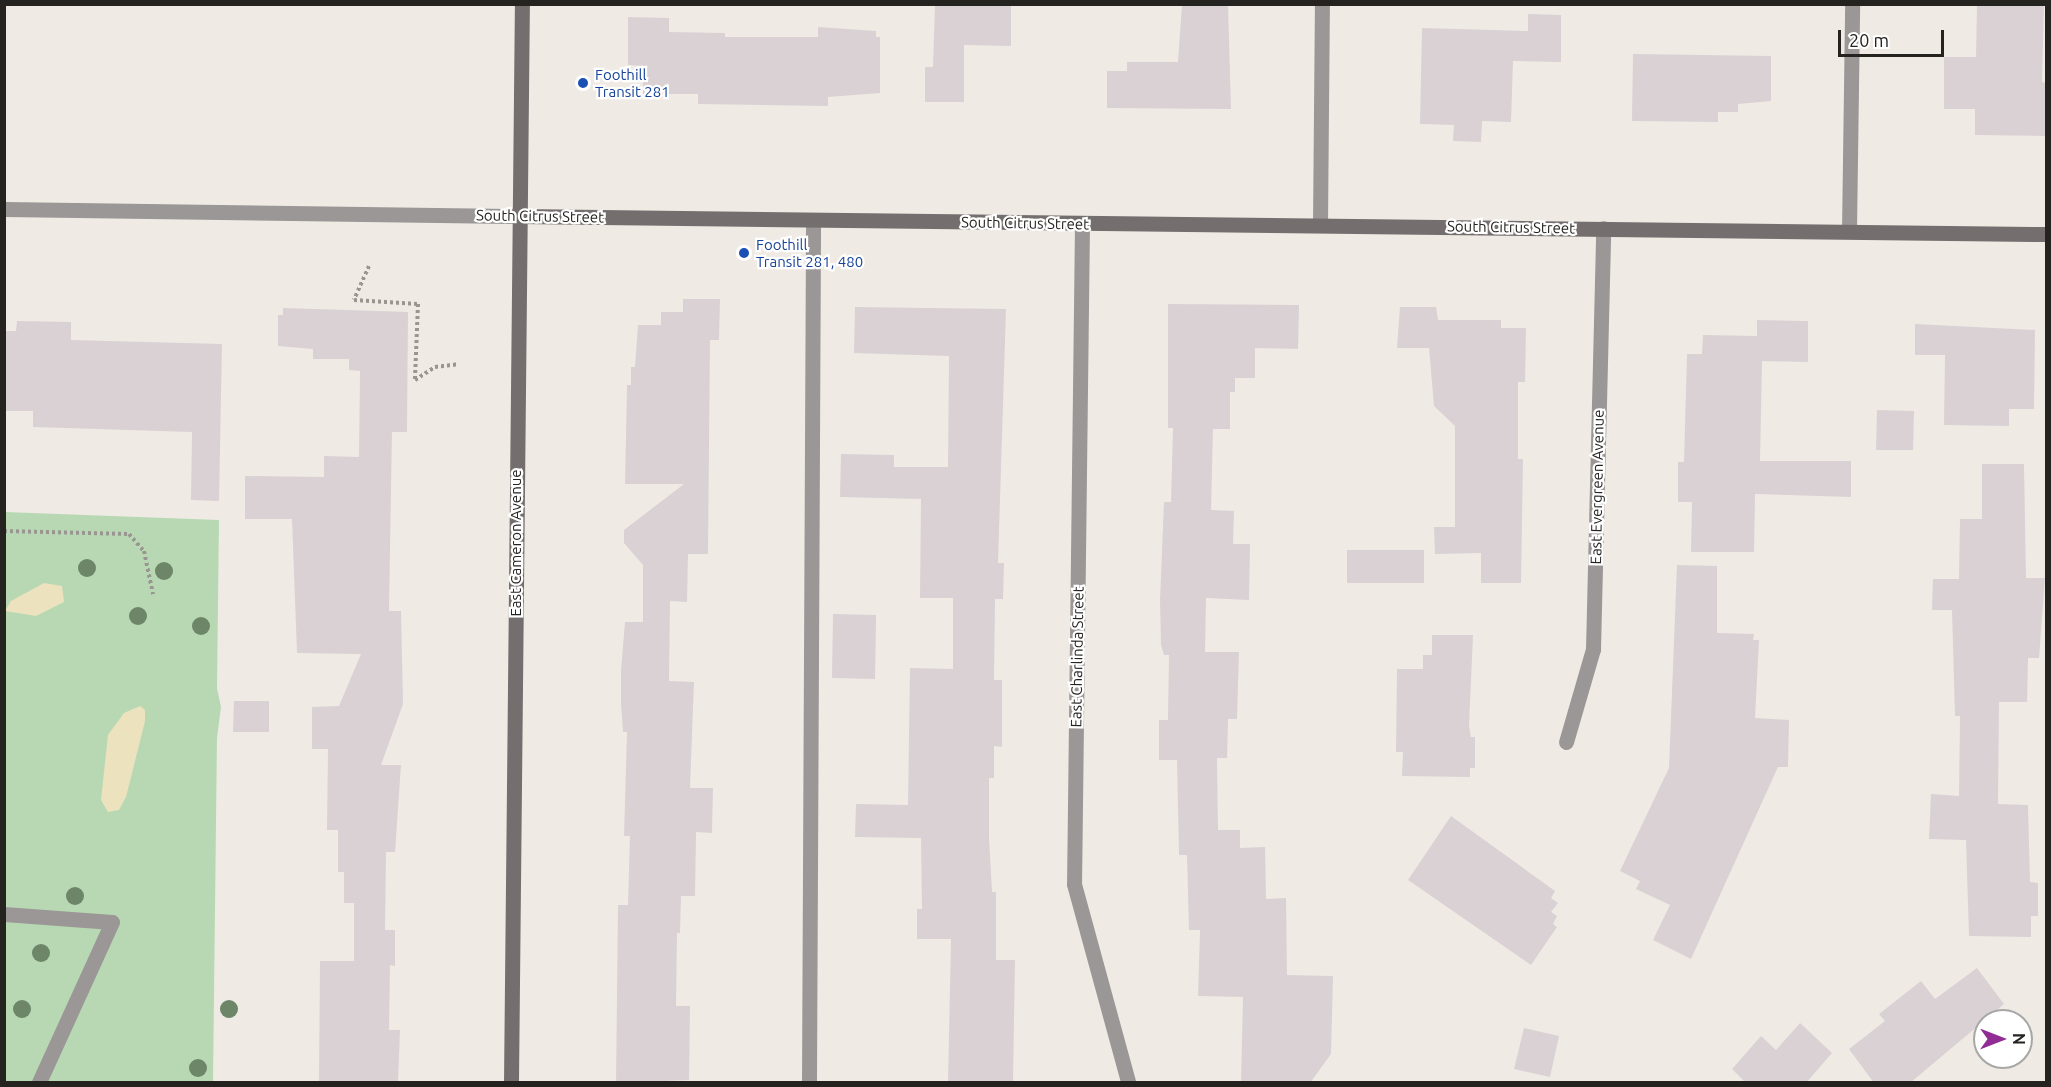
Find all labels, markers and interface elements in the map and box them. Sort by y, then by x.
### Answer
scale bar [1841,18,1948,56]
text: 20 m [1849,30,1889,50]
place label: Foothill Transit 281 [595,65,670,100]
marker: Foothill Transit 281 [576,76,590,90]
street label: South Citrus Street [476,206,604,226]
street label: South Citrus Street [961,213,1089,233]
street label: South Citrus Street [1447,217,1575,237]
place label: Foothill Transit 281, 480 [756,235,863,270]
marker: Foothill Transit 281, 480 [737,246,751,260]
street label: East Evergreen Avenue [1587,409,1607,565]
street label: East Cameron Avenue [507,469,525,617]
street label: East Charlinda Street [1067,586,1087,728]
north arrow [1973,1009,2033,1069]
text: N [2010,1033,2028,1045]

